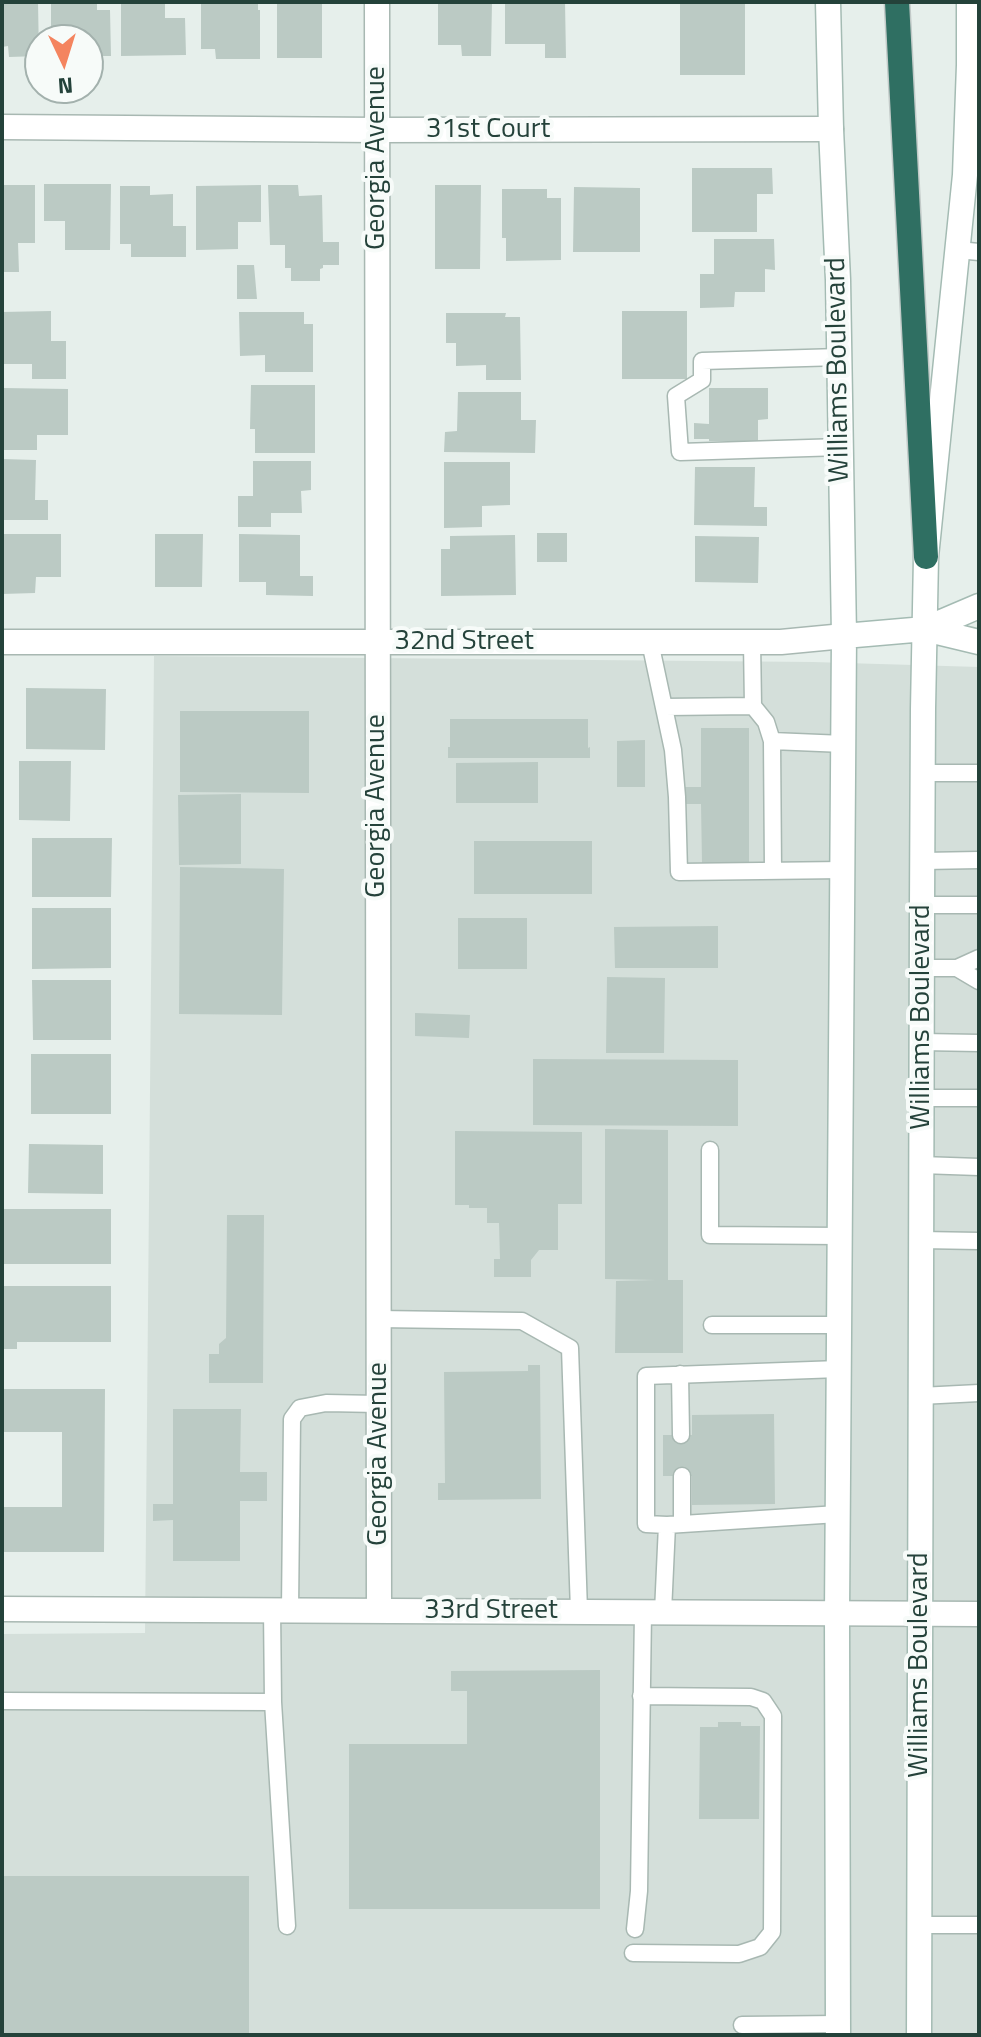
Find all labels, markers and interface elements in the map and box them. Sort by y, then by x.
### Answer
north arrow [24,24,104,104]
street label: Georgia Avenue [360,66,394,250]
text: N [57,68,74,103]
street label: 31st Court [426,113,550,147]
street label: Williams Boulevard [820,257,858,483]
street label: 32nd Street [394,625,534,659]
street label: Georgia Avenue [360,714,394,898]
street label: Williams Boulevard [905,904,939,1130]
street label: Georgia Avenue [362,1362,396,1546]
street label: Williams Boulevard [903,1552,937,1778]
street label: 33rd Street [424,1594,558,1628]

